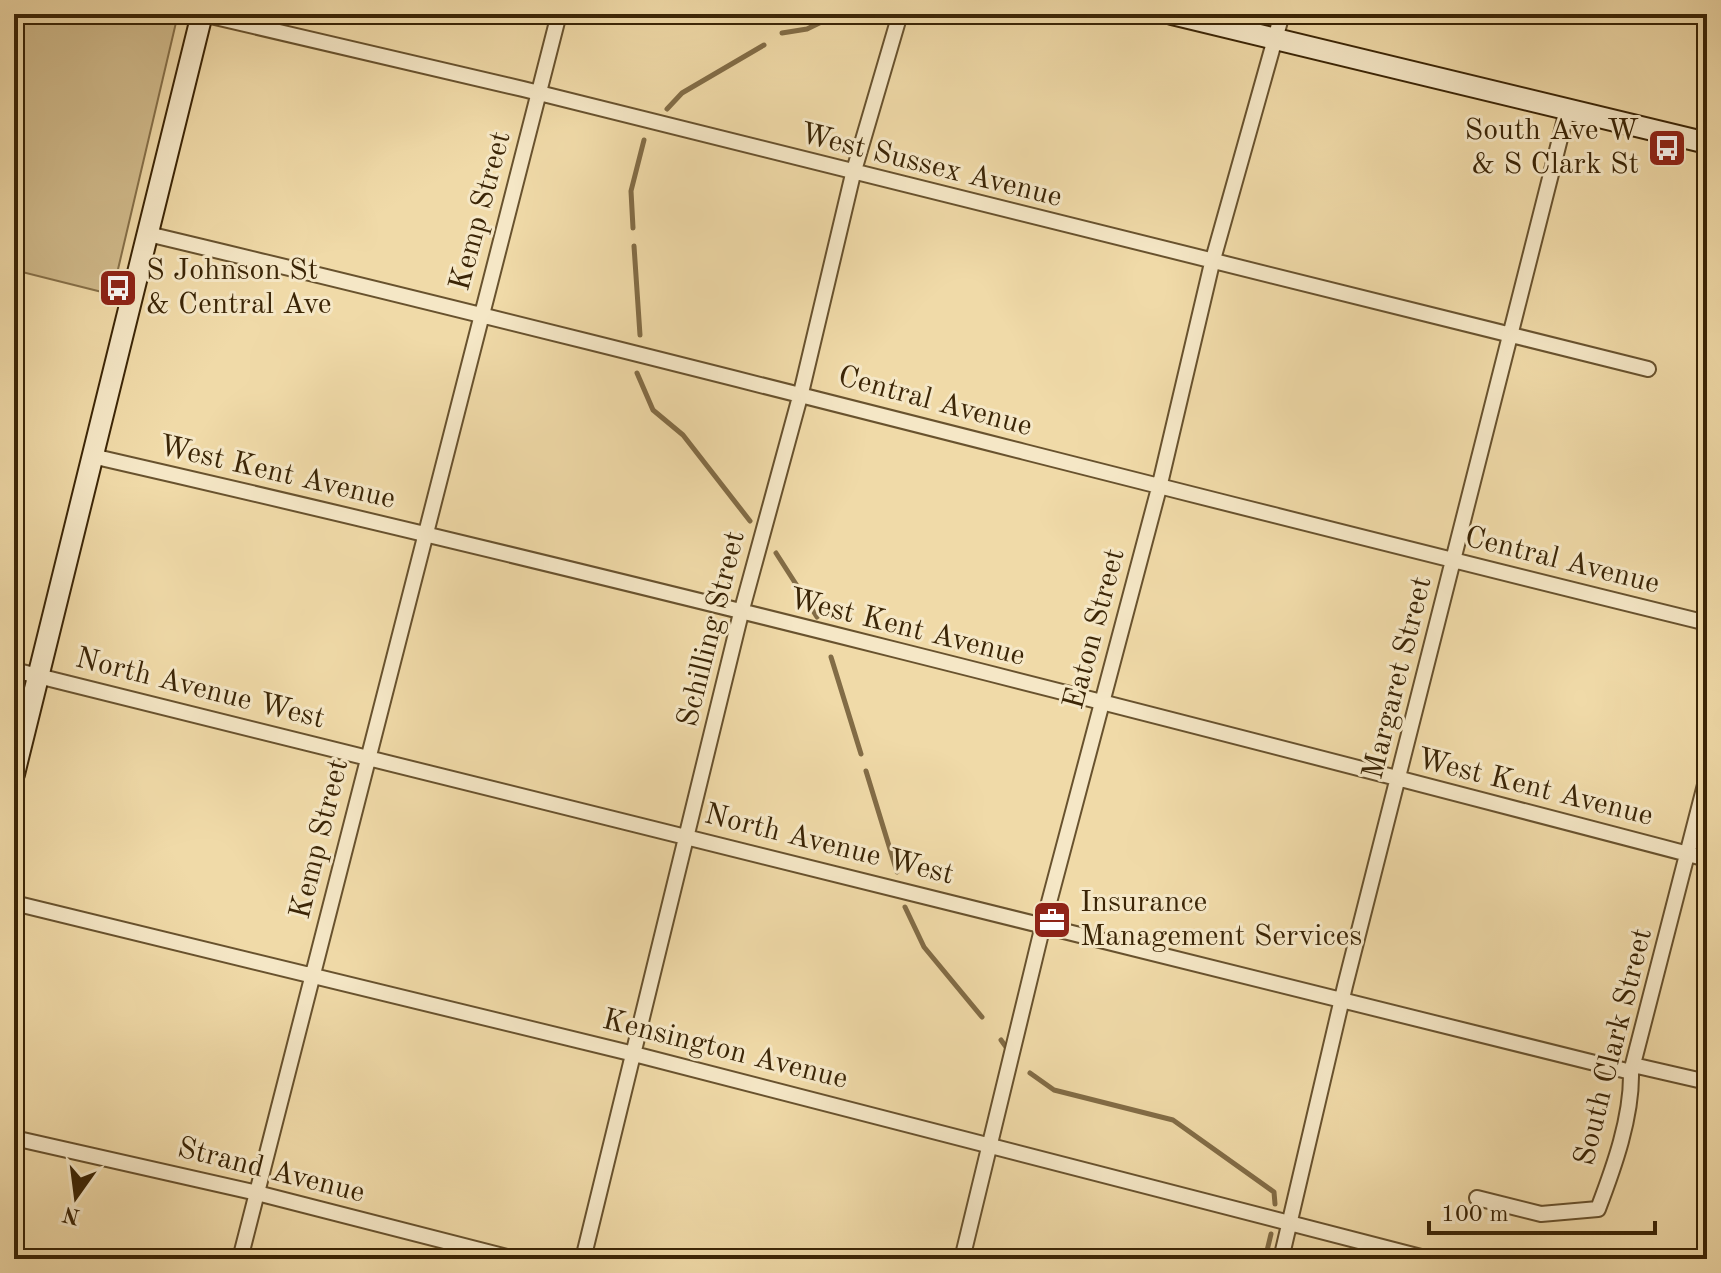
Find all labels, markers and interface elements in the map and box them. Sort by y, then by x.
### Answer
place label: South Ave W & S Clark St [1465,116,1639,180]
street label: West Sussex Avenue [797,119,1065,213]
bus stop icon: South Ave W & S Clark St [1646,127,1688,169]
street label: Kemp Street [445,128,517,294]
place label: S Johnson St & Central Ave [146,256,331,320]
bus stop icon: S Johnson St & Central Ave [97,267,139,309]
street label: Central Avenue [835,362,1035,442]
street label: West Kent Avenue [156,431,398,515]
street label: Central Avenue [1462,522,1662,600]
street label: Schilling Street [673,528,751,730]
street label: Eaton Street [1059,545,1131,713]
street label: Margaret Street [1358,574,1438,782]
street label: West Kent Avenue [786,584,1028,672]
street label: North Avenue West [72,644,328,734]
street label: West Kent Avenue [1414,744,1656,832]
street label: Kemp Street [286,756,354,922]
street label: North Avenue West [701,800,957,890]
place label: Insurance Management Services [1080,888,1362,952]
office icon: Insurance Management Services [1031,899,1073,941]
street label: South Clark Street [1570,925,1658,1169]
street label: Kensington Avenue [599,1005,851,1095]
street label: Strand Avenue [174,1133,368,1209]
north arrow [36,1157,116,1237]
scale bar [1429,1185,1655,1235]
text: N [61,1202,82,1227]
text: 100 m [1441,1203,1509,1227]

